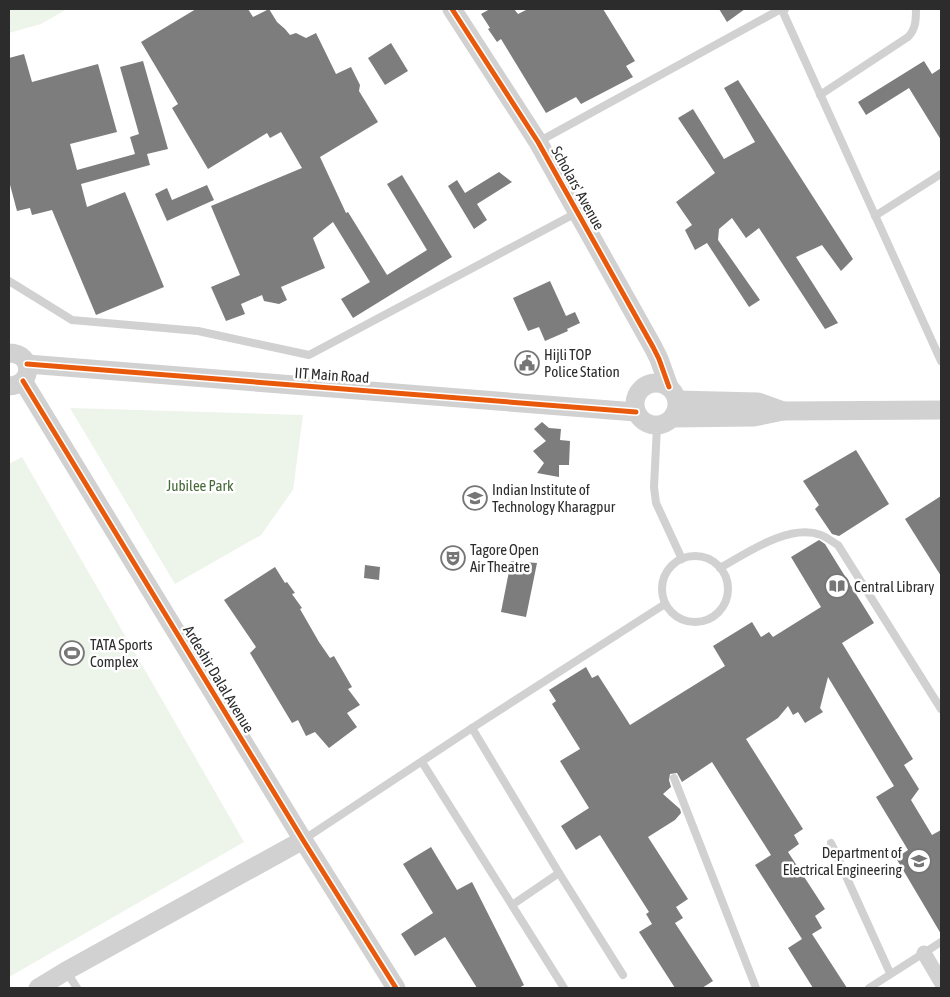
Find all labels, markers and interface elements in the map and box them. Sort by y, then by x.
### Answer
street label: Scholars' Avenue [548,143,608,233]
place label: Hijli TOP Police Station [544,346,620,380]
public building icon: Hijli TOP Police Station [514,350,540,376]
street label: IIT Main Road [294,364,370,386]
park label: Jubilee Park [166,477,234,494]
place label: Indian Institute of Technology Kharagpur [492,481,616,515]
school or university icon: Indian Institute of Technology Kharagpur [462,485,488,511]
place label: Tagore Open Air Theatre [470,541,539,575]
theatre icon: Tagore Open Air Theatre [440,545,466,571]
library icon: Central Library [824,573,850,599]
place label: Central Library [854,578,934,595]
street label: Ardeshir Dalal Avenue [180,622,258,736]
place label: TATA Sports Complex [90,636,152,670]
sports icon: TATA Sports Complex [59,640,85,666]
place label: Department of Electrical Engineering [783,844,903,878]
school or university icon: Department of Electrical Engineering [906,848,932,874]

